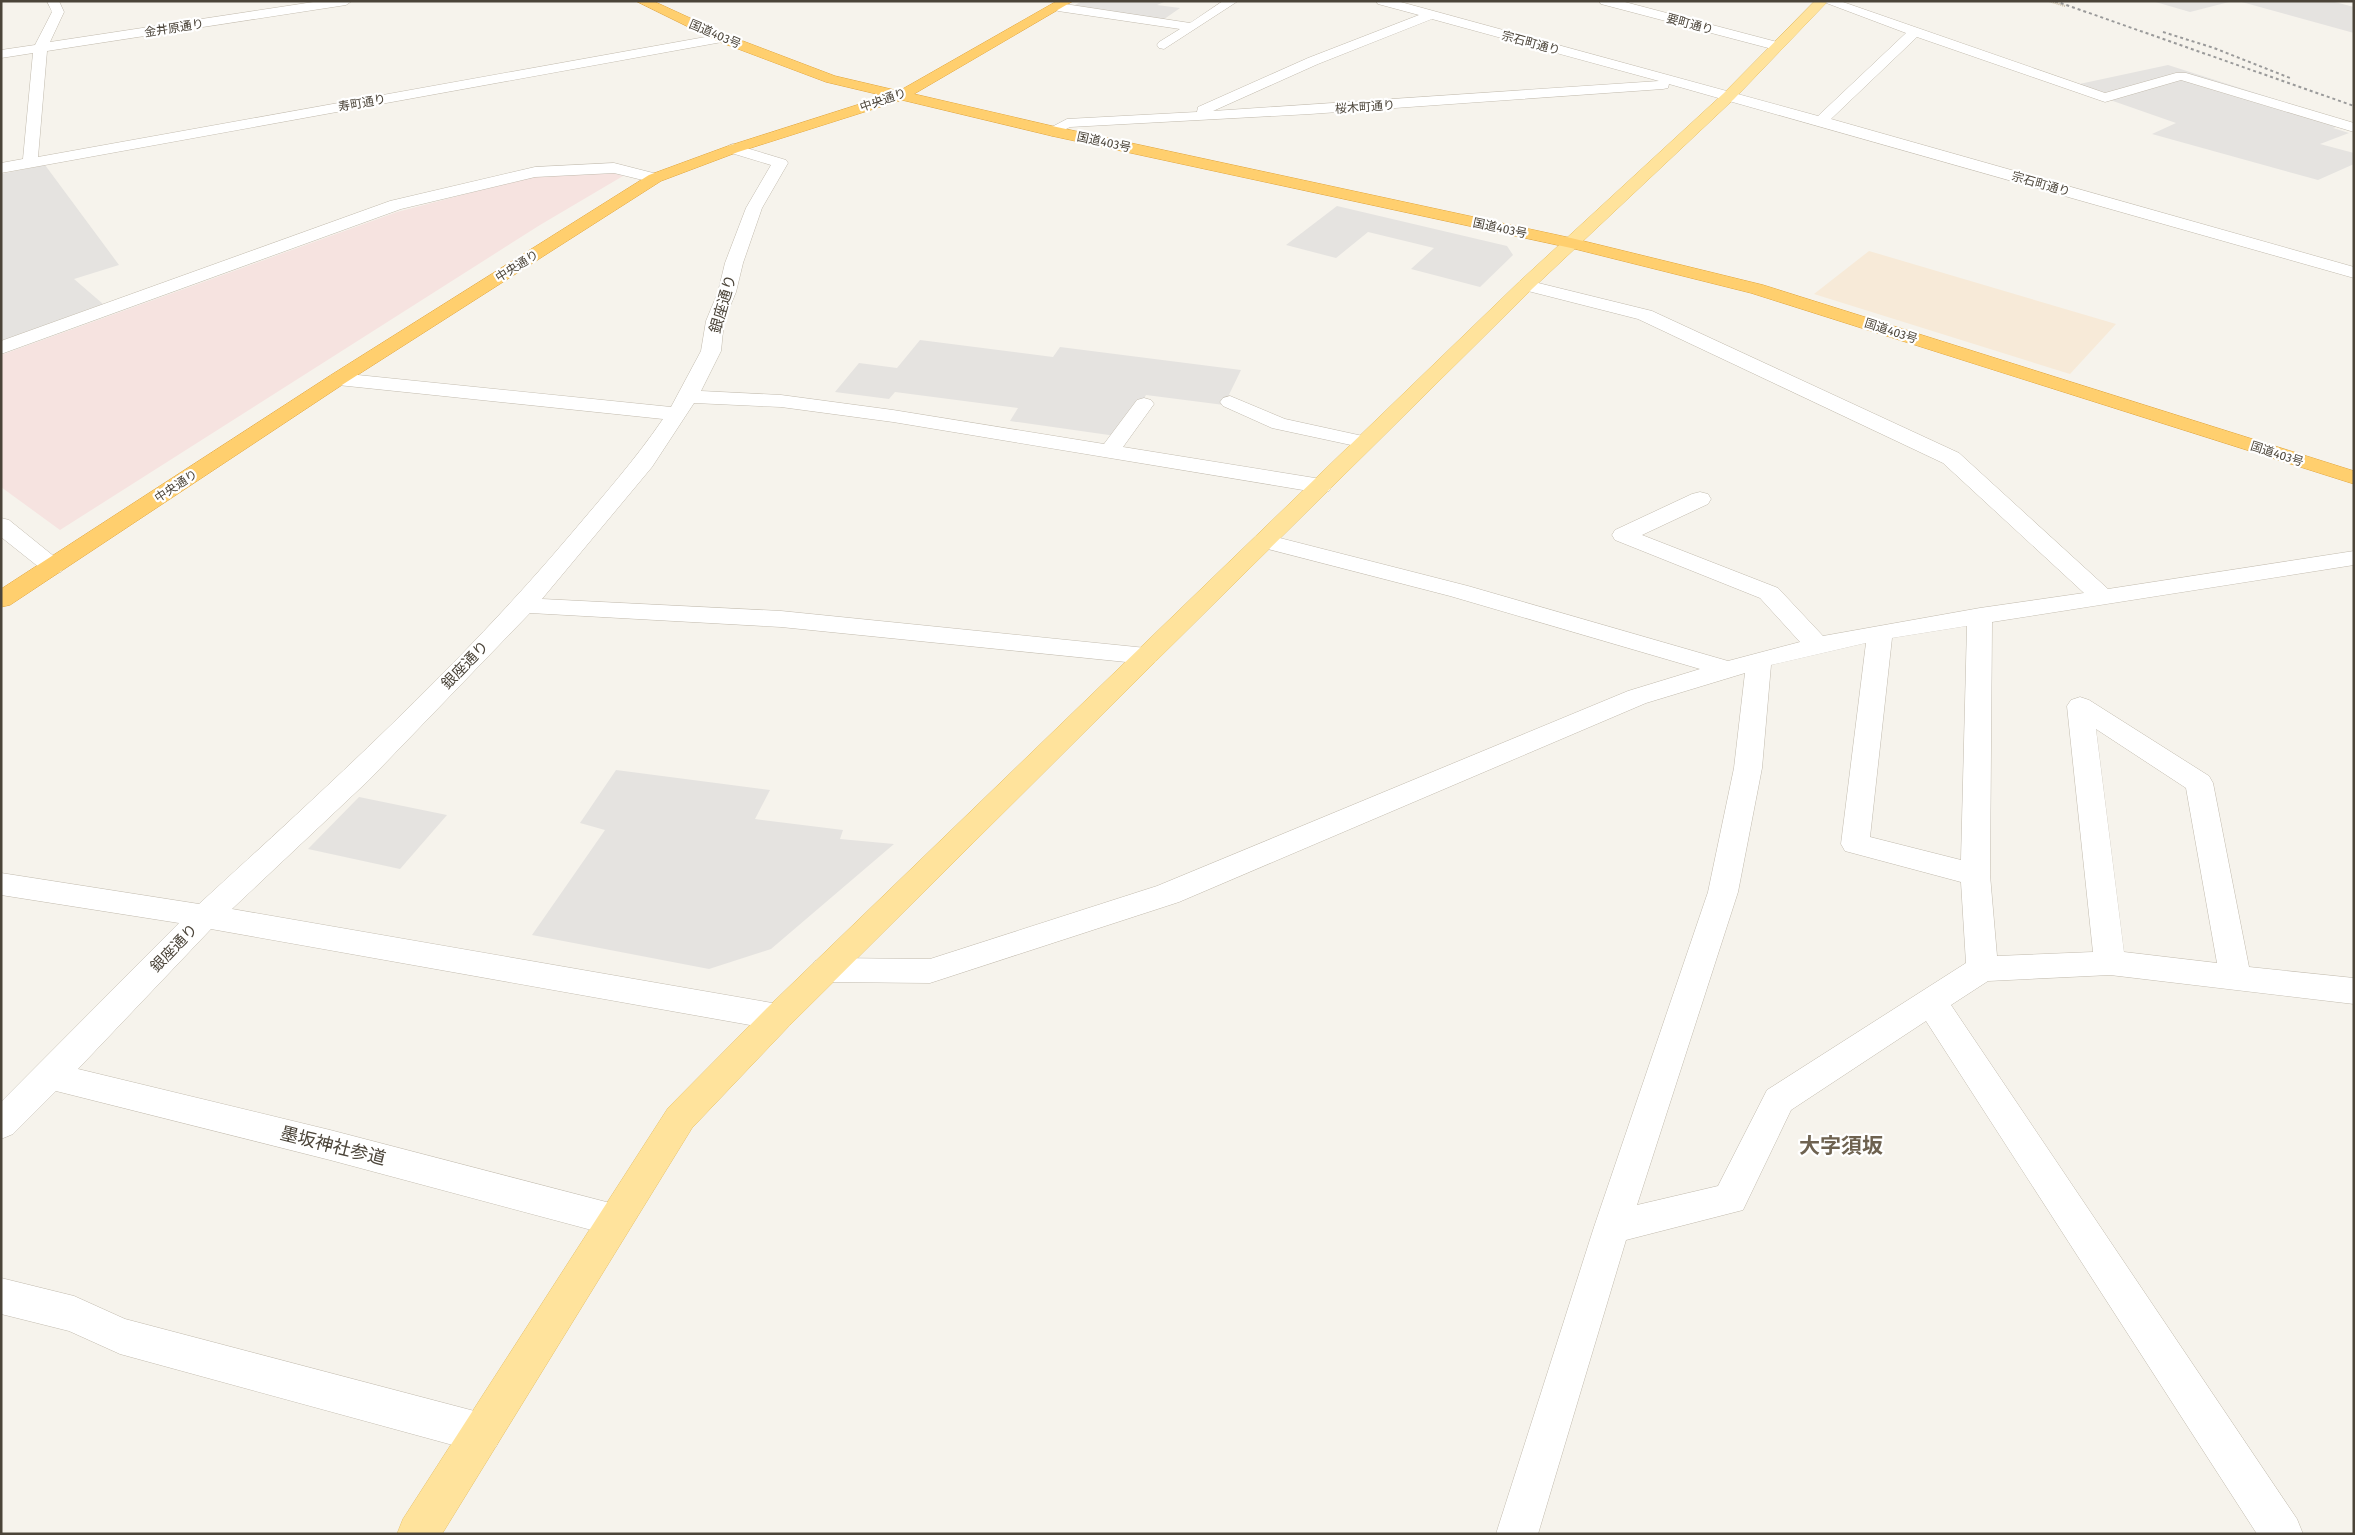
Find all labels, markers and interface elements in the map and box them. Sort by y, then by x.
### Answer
street label: 要町通り [1665,11,1715,37]
street label: 金井原通り [143,16,205,40]
street label: 国道403号 [687,17,743,51]
street label: 宗石町通り [1500,28,1562,58]
street label: 中央通り [858,86,908,114]
street label: 寿町通り [337,92,387,114]
street label: 桜木町通り [1335,98,1395,116]
street label: 国道403号 [1076,129,1132,155]
street label: 宗石町通り [2010,169,2072,199]
street label: 国道403号 [1472,215,1528,241]
street label: 中央通り [493,247,541,285]
street label: 銀座通り [706,273,740,335]
street label: 国道403号 [1863,316,1919,346]
street label: 国道403号 [2249,439,2305,469]
street label: 中央通り [152,467,200,505]
street label: 銀座通り [438,637,492,693]
street label: 銀座通り [147,920,201,976]
street label: 墨坂神社参道 [278,1122,388,1170]
district label: 大字須坂 [1799,1133,1883,1159]

